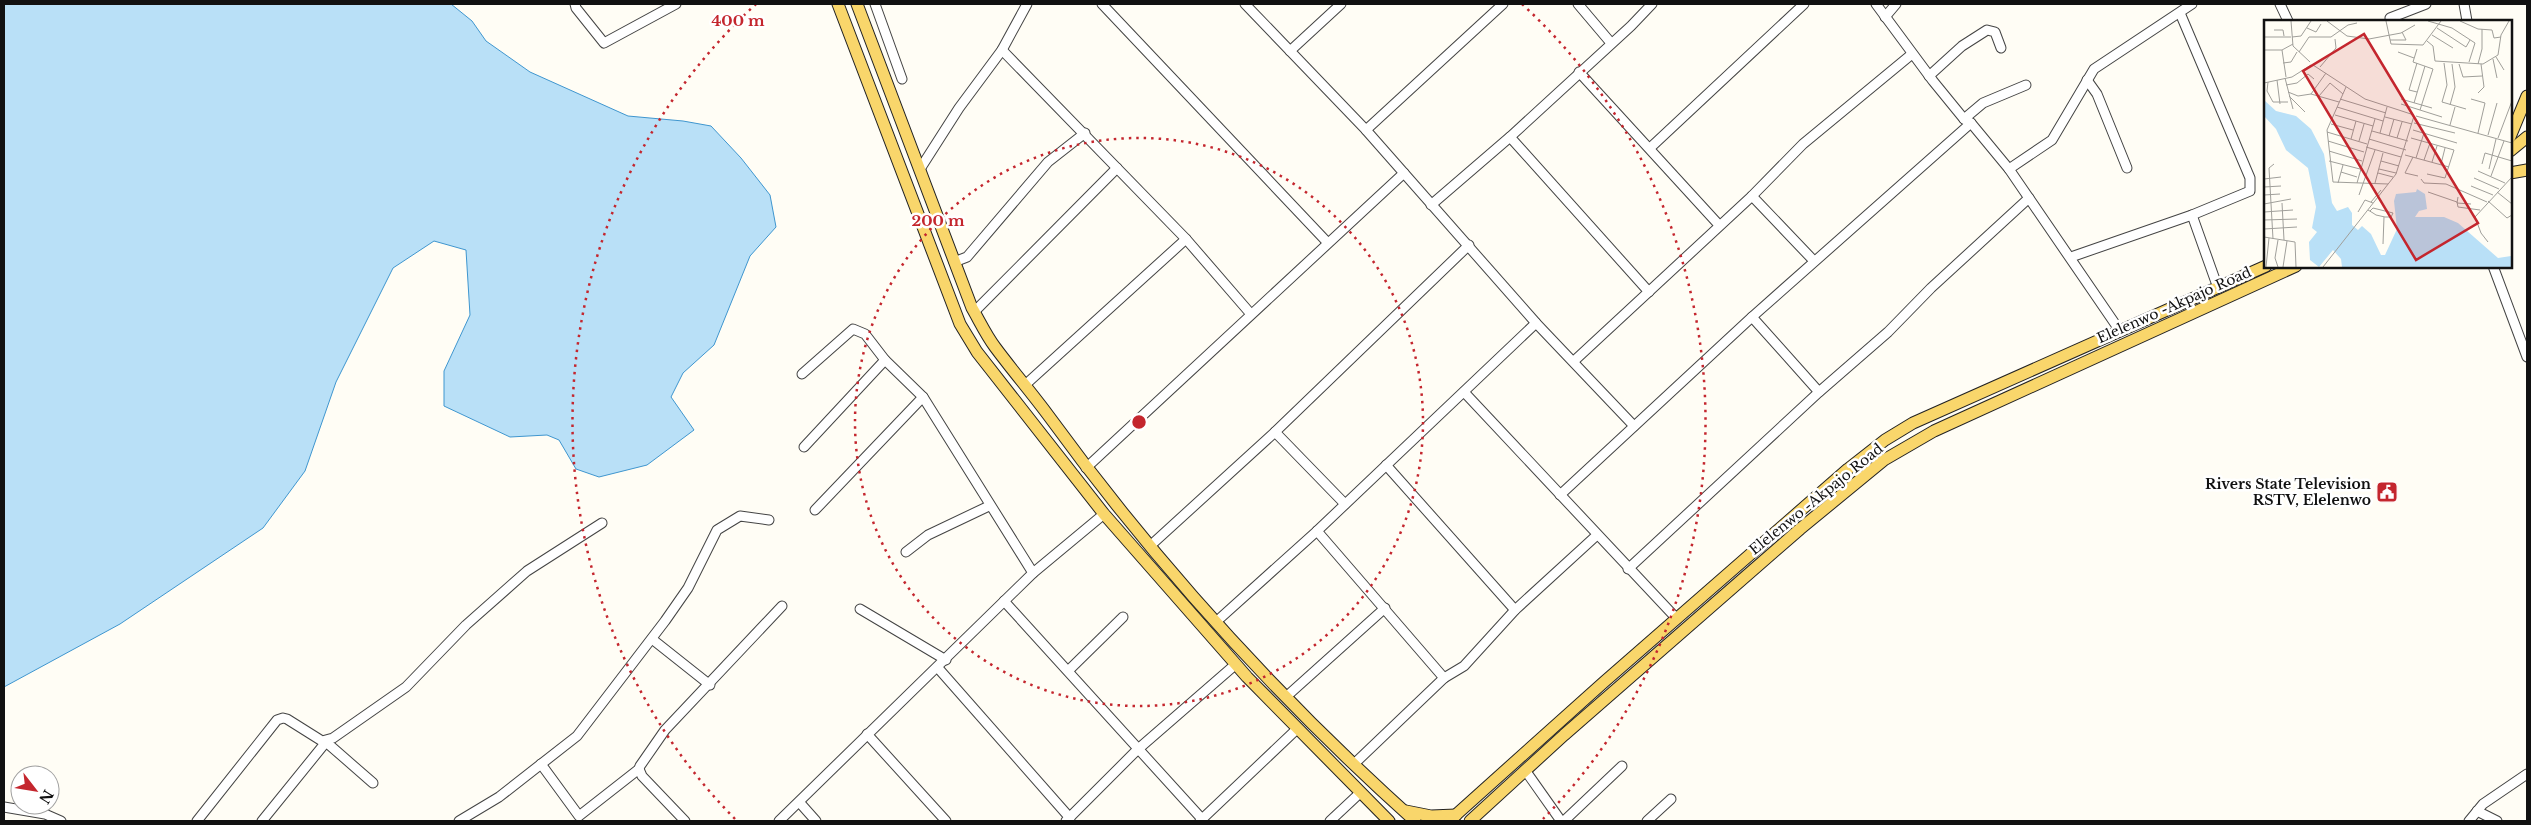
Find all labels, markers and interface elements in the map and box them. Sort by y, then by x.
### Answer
text: 400 m [711,11,765,30]
inset map [2264,20,2511,268]
text: 200 m [912,211,965,230]
street label: Elelenwo -Akpajo Road [2094,263,2255,347]
centre of rings [1130,413,1148,431]
street label: Elelenwo -Akpajo Road [1745,439,1887,559]
place label: Rivers State Television RSTV, Elelenwo [2205,475,2371,509]
public building icon: Rivers State Television RSTV, Elelenwo [2375,480,2399,504]
north arrow [10,765,60,815]
text: N [35,786,57,807]

